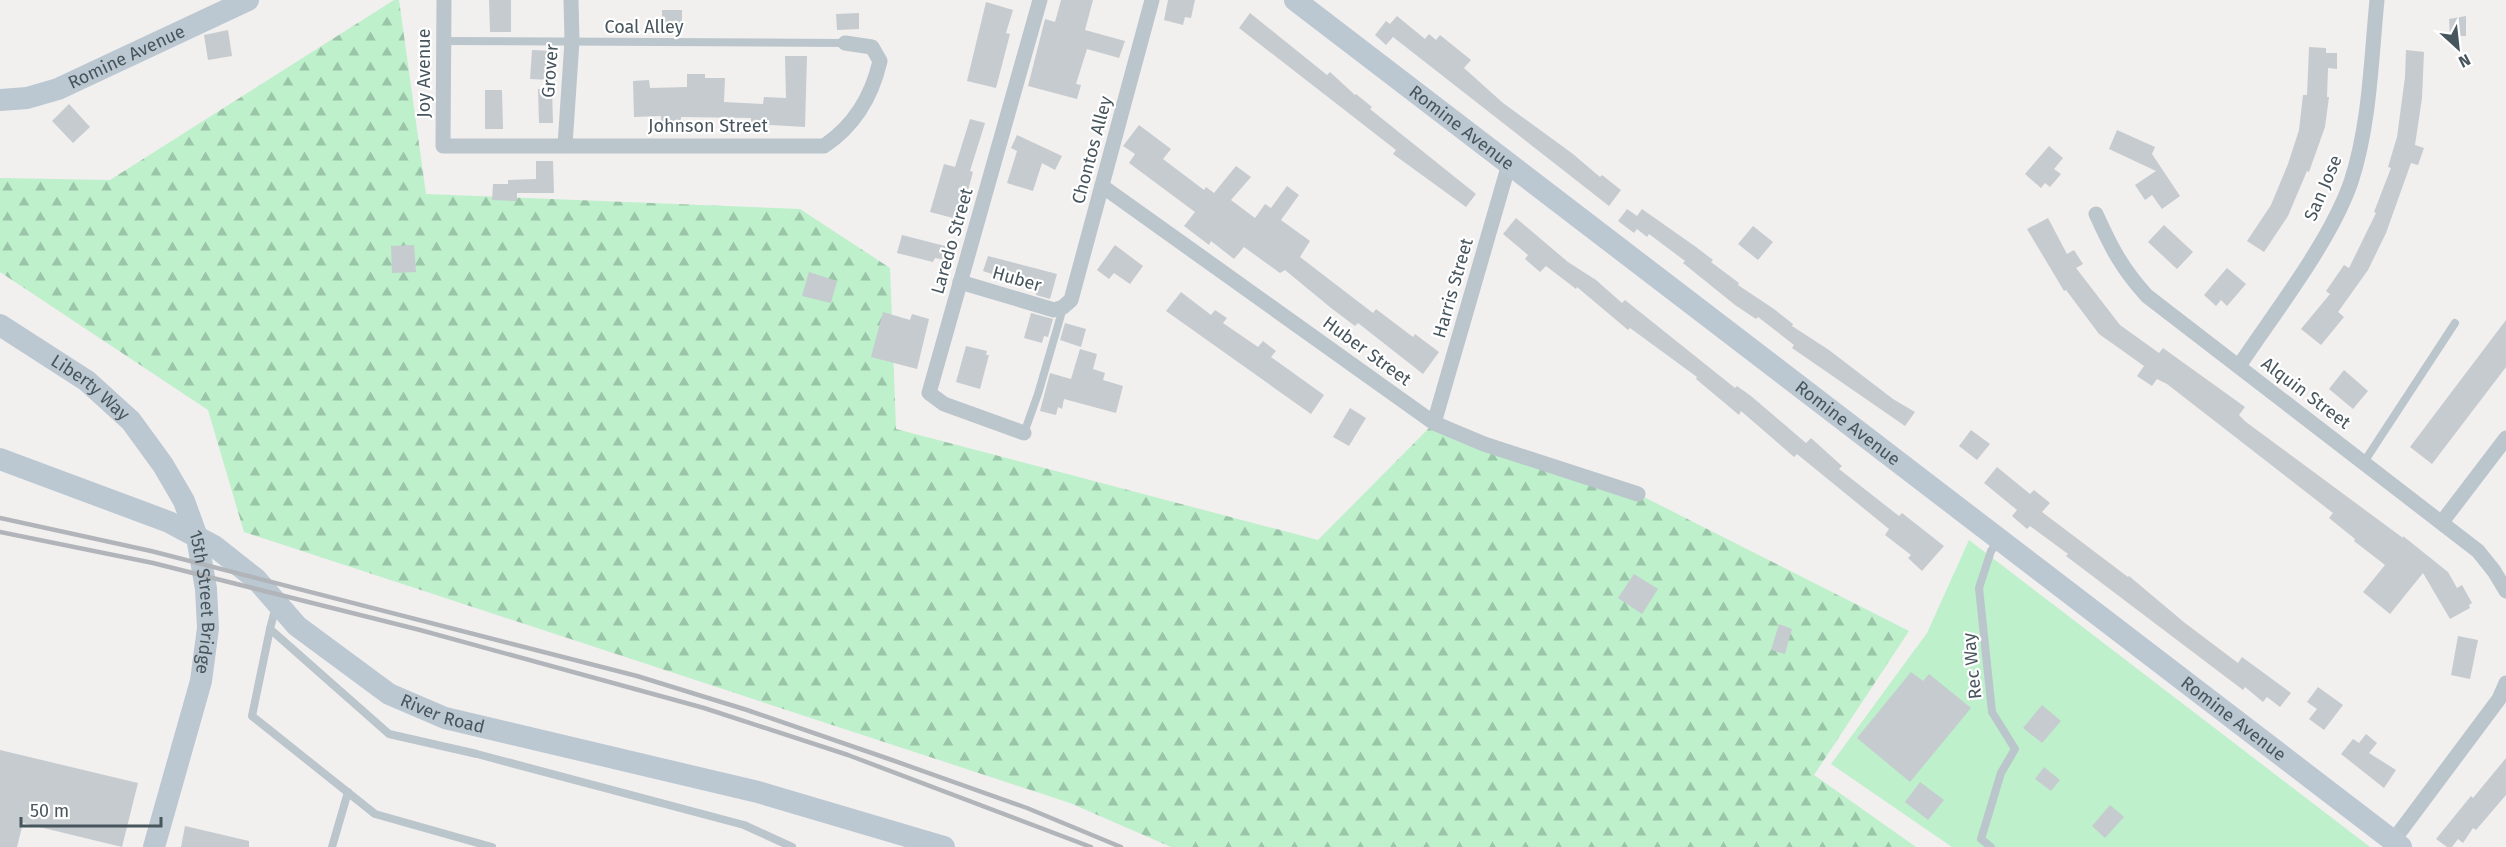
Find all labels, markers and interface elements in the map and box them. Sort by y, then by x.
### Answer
street label: Coal Alley [604,16,684,38]
north arrow [2428,18,2488,78]
street label: Romine Avenue [65,20,188,94]
street label: Joy Avenue [413,28,435,118]
street label: Grover [537,43,563,99]
text: N [2456,50,2474,72]
street label: Romine Avenue [1405,80,1519,175]
street label: Chontos Alley [1067,94,1117,206]
street label: Johnson Street [648,115,769,137]
street label: San Jose [2299,152,2347,224]
street label: Laredo Street [926,185,978,297]
street label: Harris Street [1428,235,1478,341]
street label: Huber [990,262,1044,297]
street label: Huber Street [1319,312,1416,391]
street label: Liberty Way [47,350,134,425]
street label: Alquin Street [2257,352,2355,434]
street label: Romine Avenue [1791,376,1905,470]
street label: 15th Street Bridge [184,527,219,675]
street label: Rec Way [1958,632,1986,700]
street label: Romine Avenue [2176,671,2290,766]
street label: River Road [397,689,487,738]
scale bar [21,790,160,828]
text: 50 m [30,800,69,822]

